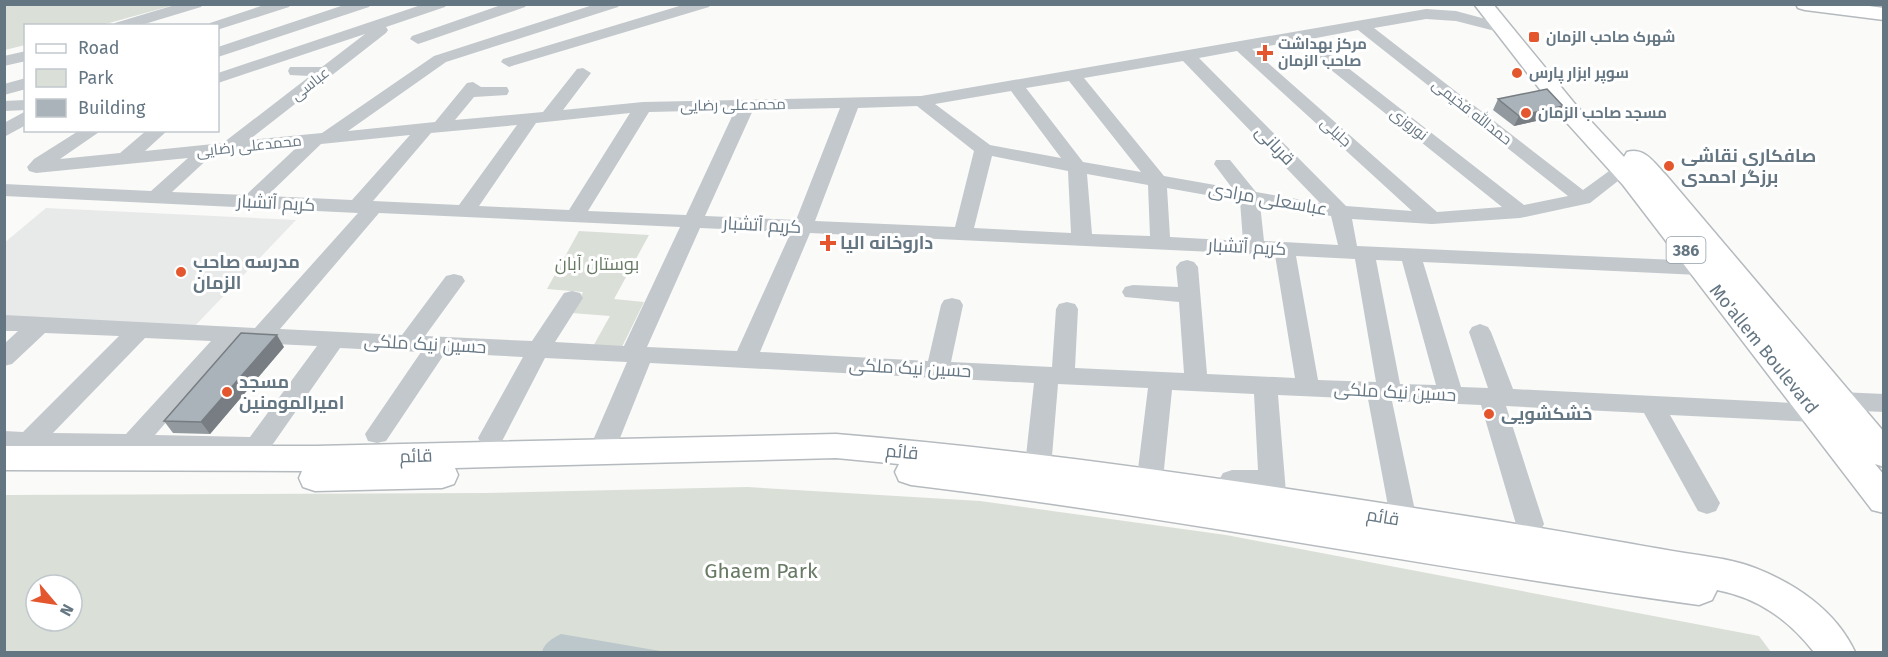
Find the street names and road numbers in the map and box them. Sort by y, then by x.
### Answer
street label: عباسی [287,64,333,105]
street label: حمدالله فخیمی [1428,74,1516,150]
street label: محمدعلی رضایی [680,95,786,116]
street label: نوروزی [1386,104,1431,145]
street label: جلیلی [1316,114,1355,151]
street label: قربانی [1251,120,1299,170]
street label: محمدعلی رضایی [196,132,302,161]
street label: عباسعلی مرادی [1207,178,1329,220]
street label: کریم آتشبار [235,190,316,217]
street label: کریم آتشبار [721,212,802,239]
street label: کریم آتشبار [1206,234,1287,261]
road number: 386 [1666,237,1706,263]
street label: Mo'allem Boulevard [1705,280,1823,418]
street label: حسین نیک ملکی [363,330,487,358]
street label: حسین نیک ملکی [848,354,972,382]
street label: حسین نیک ملکی [1333,378,1457,406]
street label: قائم [885,440,919,465]
street label: قائم [399,444,433,469]
street label: قائم [1365,504,1401,531]

